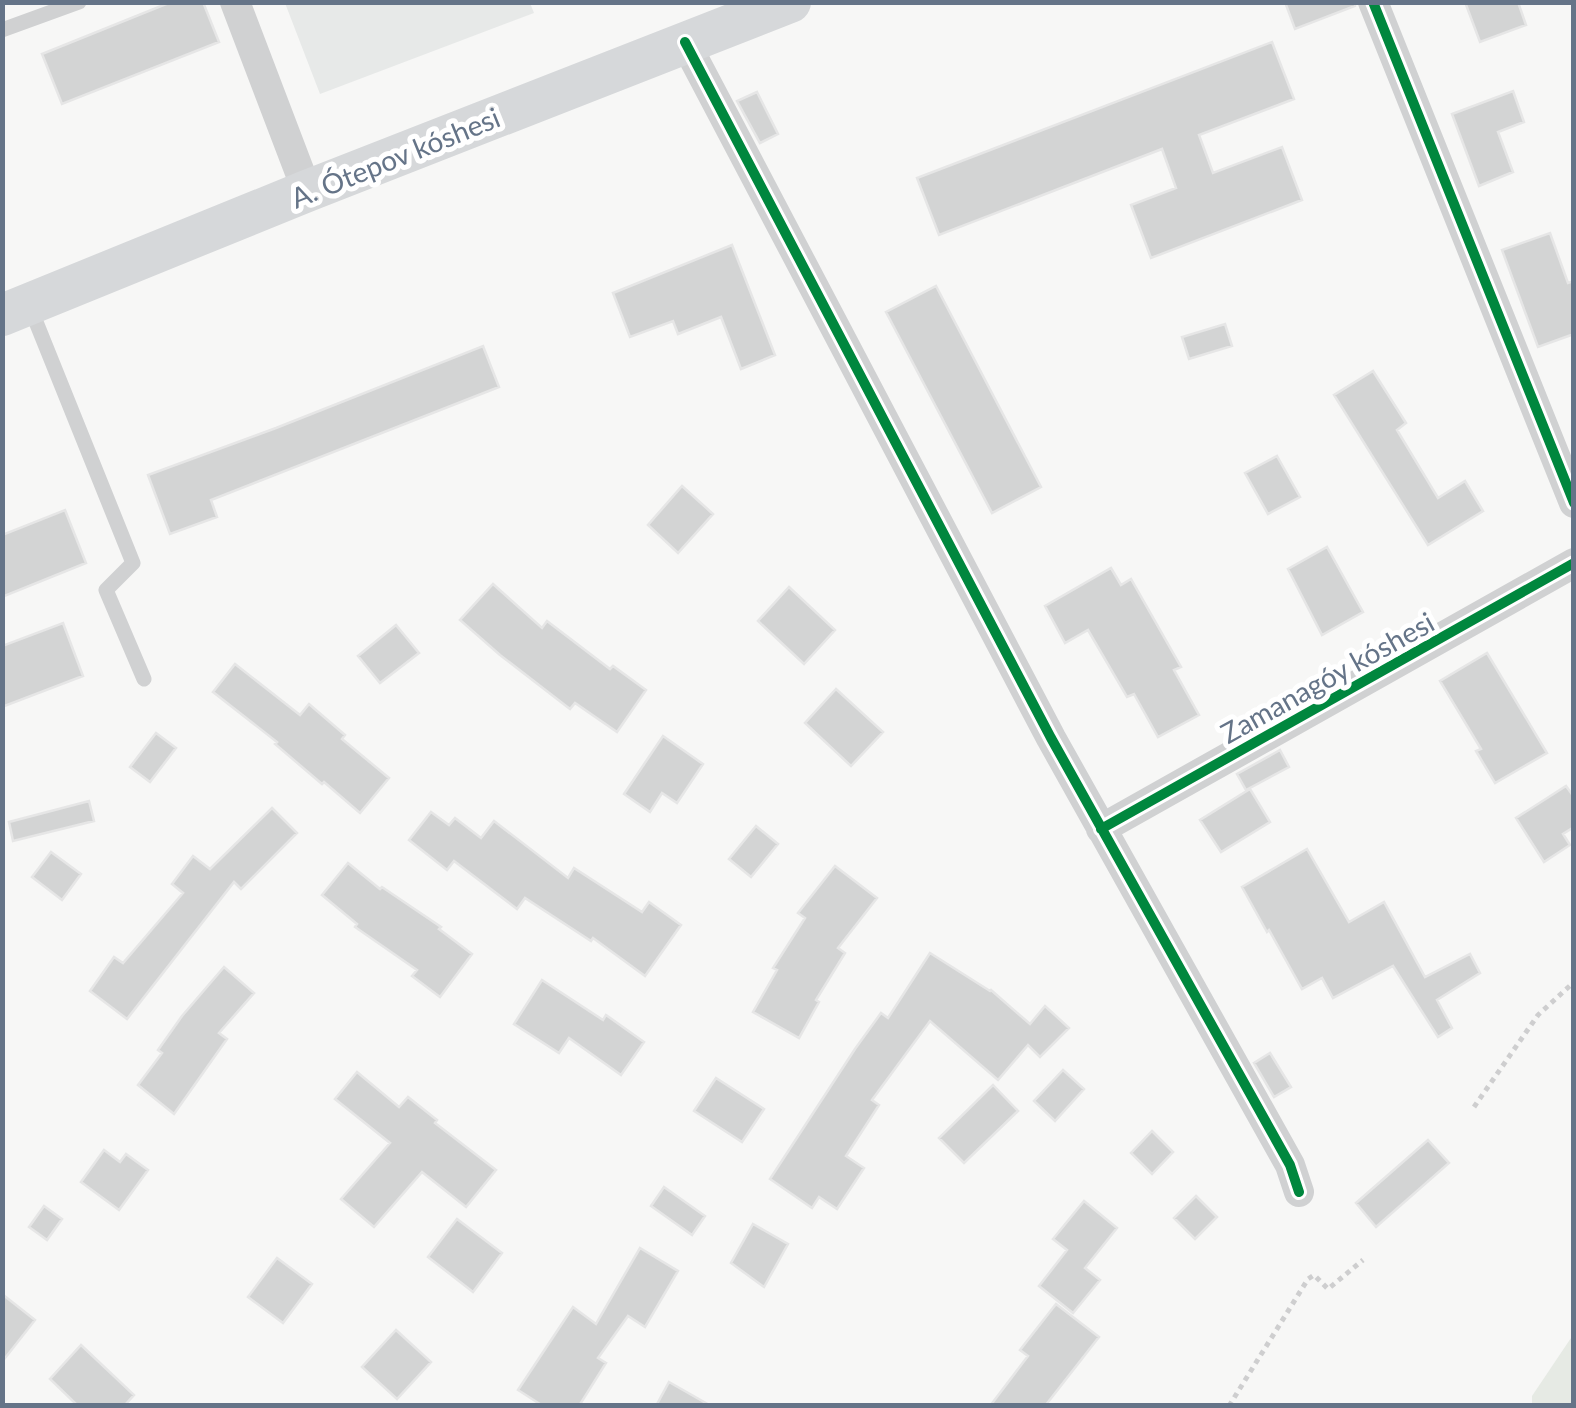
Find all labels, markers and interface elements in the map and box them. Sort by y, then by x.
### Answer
street label: A. Ótepov kóshesi [285,100,505,214]
street label: Zamanagóy kóshesi [1214,604,1440,750]

